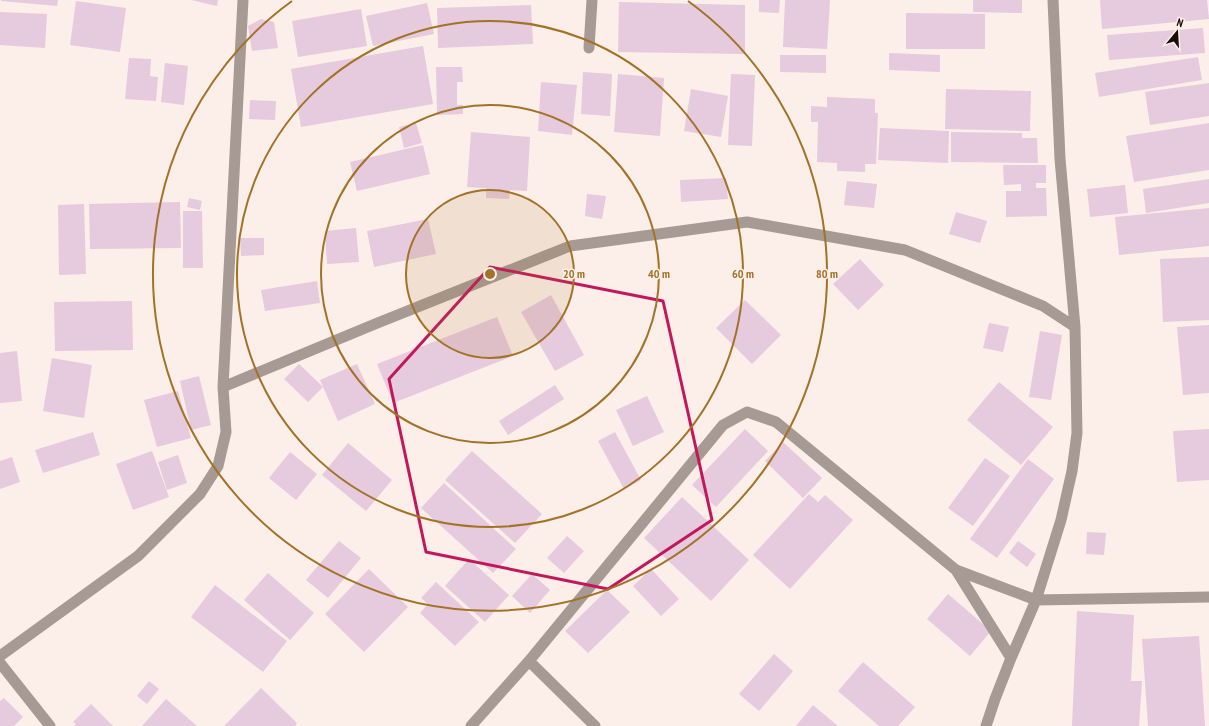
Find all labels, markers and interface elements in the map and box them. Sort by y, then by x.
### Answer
north arrow [1157,12,1197,52]
text: N [1175,15,1185,30]
text: 20 m [563,266,585,281]
text: 40 m [648,266,670,281]
text: 60 m [732,266,754,281]
text: 80 m [816,266,838,281]
centre of rings [483,267,497,281]

